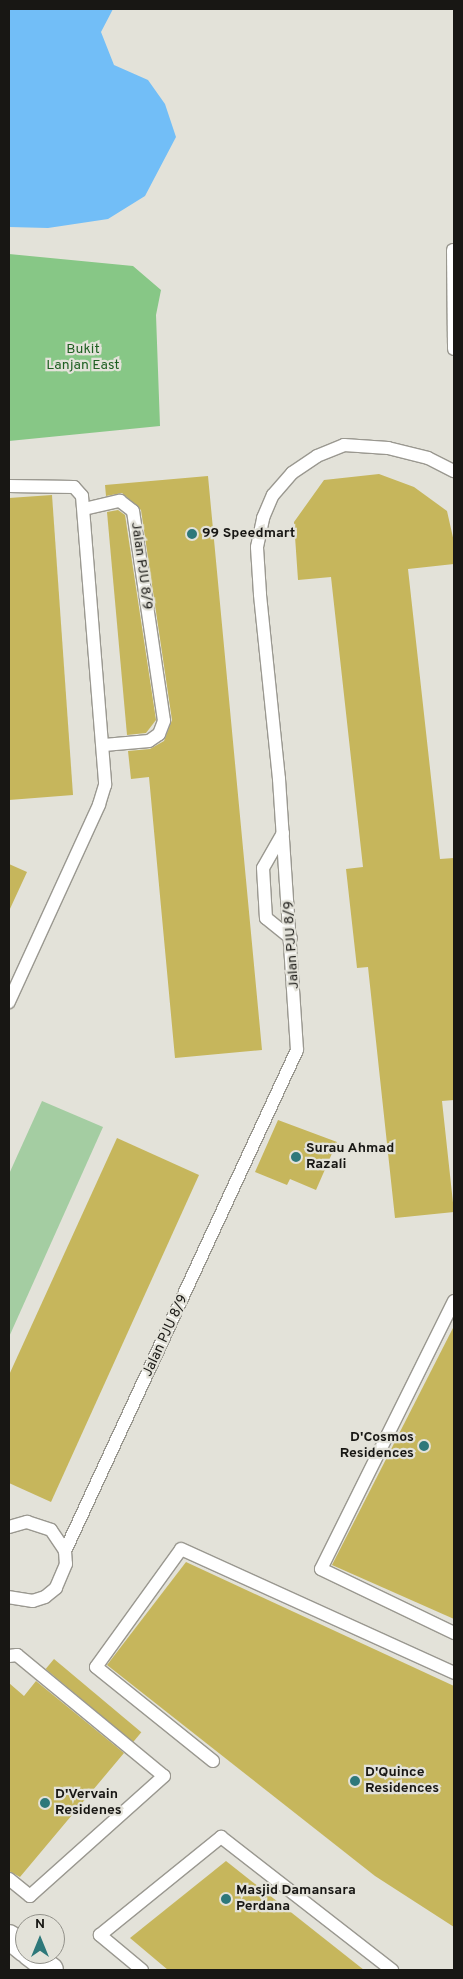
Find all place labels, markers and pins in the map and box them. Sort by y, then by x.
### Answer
place label: 99 Speedmart [202,526,295,542]
marker: 99 Speedmart [186,528,198,540]
place label: Surau Ahmad Razali [306,1141,395,1174]
marker: Surau Ahmad Razali [290,1151,302,1163]
place label: D'Cosmos Residences [340,1430,414,1462]
marker: D'Cosmos Residences [418,1440,430,1452]
place label: D'Quince Residences [365,1765,439,1798]
marker: D'Quince Residences [349,1775,361,1787]
place label: D'Vervain Residenes [55,1787,122,1820]
marker: D'Vervain Residenes [39,1797,51,1809]
place label: Masjid Damansara Perdana [236,1883,356,1915]
marker: Masjid Damansara Perdana [220,1893,232,1905]

